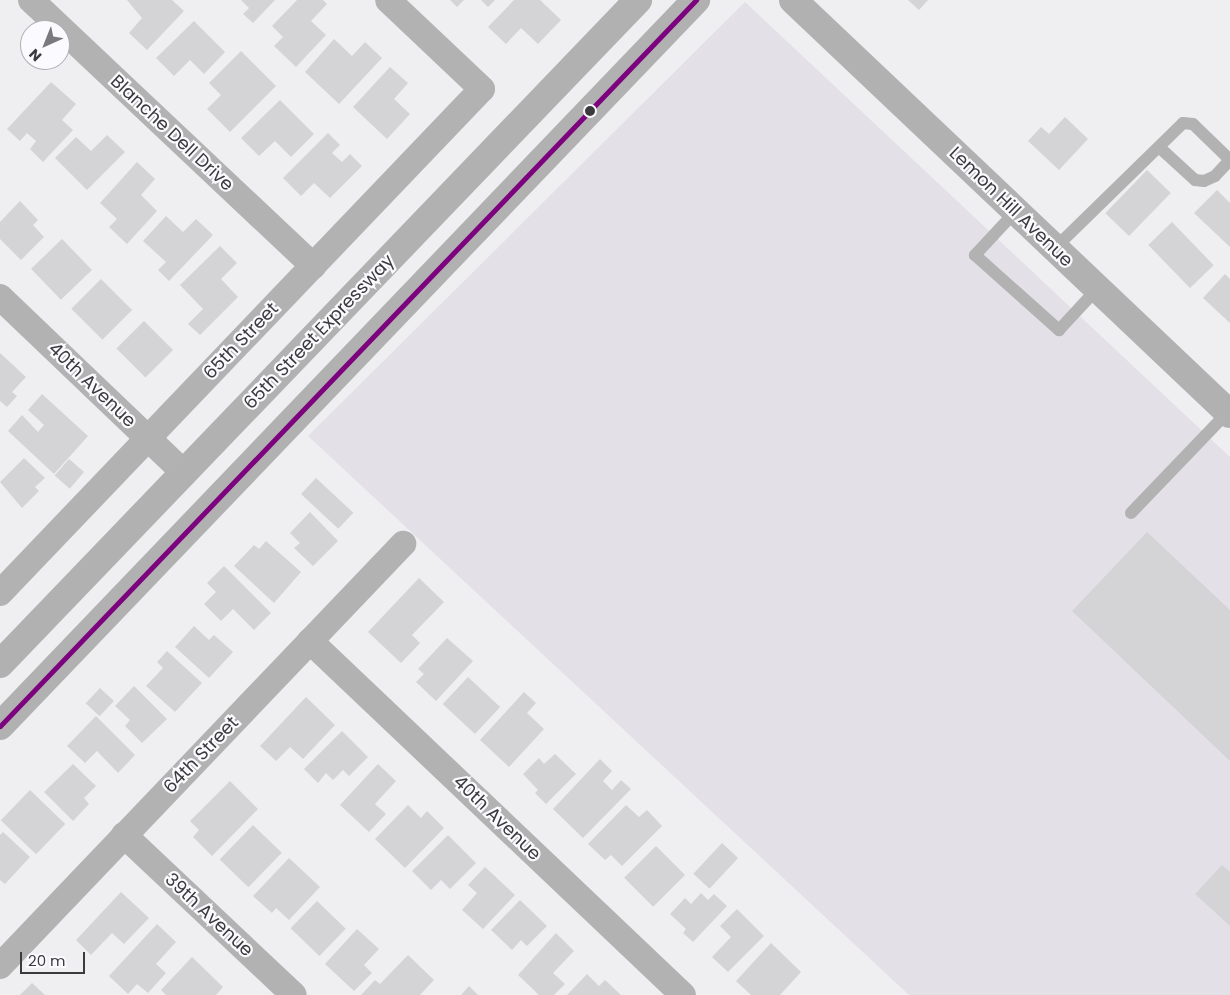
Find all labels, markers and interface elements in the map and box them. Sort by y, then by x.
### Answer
north arrow [20,20,70,70]
text: N [25,44,46,66]
street label: Blanche Dell Drive [106,70,238,196]
unlabelled marker [585,106,595,116]
street label: Lemon Hill Avenue [945,142,1077,272]
street label: 65th Street Expressway [239,250,399,414]
street label: 65th Street [199,298,283,384]
street label: 40th Avenue [44,338,140,432]
street label: 64th Street [159,712,243,798]
street label: 40th Avenue [449,771,545,865]
street label: 39th Avenue [161,869,257,961]
scale bar [22,942,88,974]
text: 20 m [28,950,66,971]

